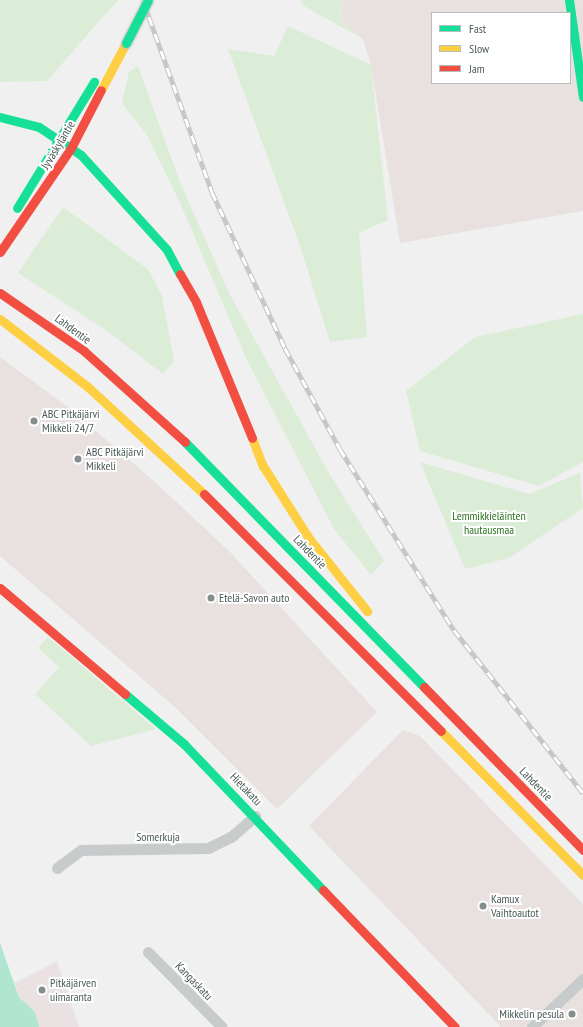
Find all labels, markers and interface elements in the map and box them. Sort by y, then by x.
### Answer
legend [431,12,571,84]
text: Fast [469,21,486,36]
text: Slow [469,41,489,56]
text: Jam [469,61,485,76]
street label: Jyväskyläntie [38,118,78,172]
street label: Lahdentie [52,311,94,347]
place label: ABC Pitkäjärvi Mikkeli 24/7 [42,407,100,435]
marker: ABC Pitkäjärvi Mikkeli 24/7 [29,416,39,426]
place label: ABC Pitkäjärvi Mikkeli [86,445,144,473]
marker: ABC Pitkäjärvi Mikkeli [73,454,83,464]
park label: Lemmikkieläinten hautausmaa [452,509,526,537]
street label: Lahdentie [291,532,329,572]
place label: Etelä-Savon auto [219,591,289,605]
marker: Etelä-Savon auto [206,593,216,603]
street label: Lahdentie [517,764,555,804]
street label: Hietakatu [227,770,265,808]
street label: Somerkuja [136,830,180,844]
place label: Kamux Vaihtoautot [491,892,539,920]
marker: Kamux Vaihtoautot [478,901,488,911]
street label: Kangaskatu [172,959,216,1003]
place label: Pitkäjärven uimaranta [50,976,96,1004]
marker: Pitkäjärven uimaranta [37,985,47,995]
place label: Mikkelin pesula [499,1007,564,1021]
marker: Mikkelin pesula [567,1009,577,1019]

